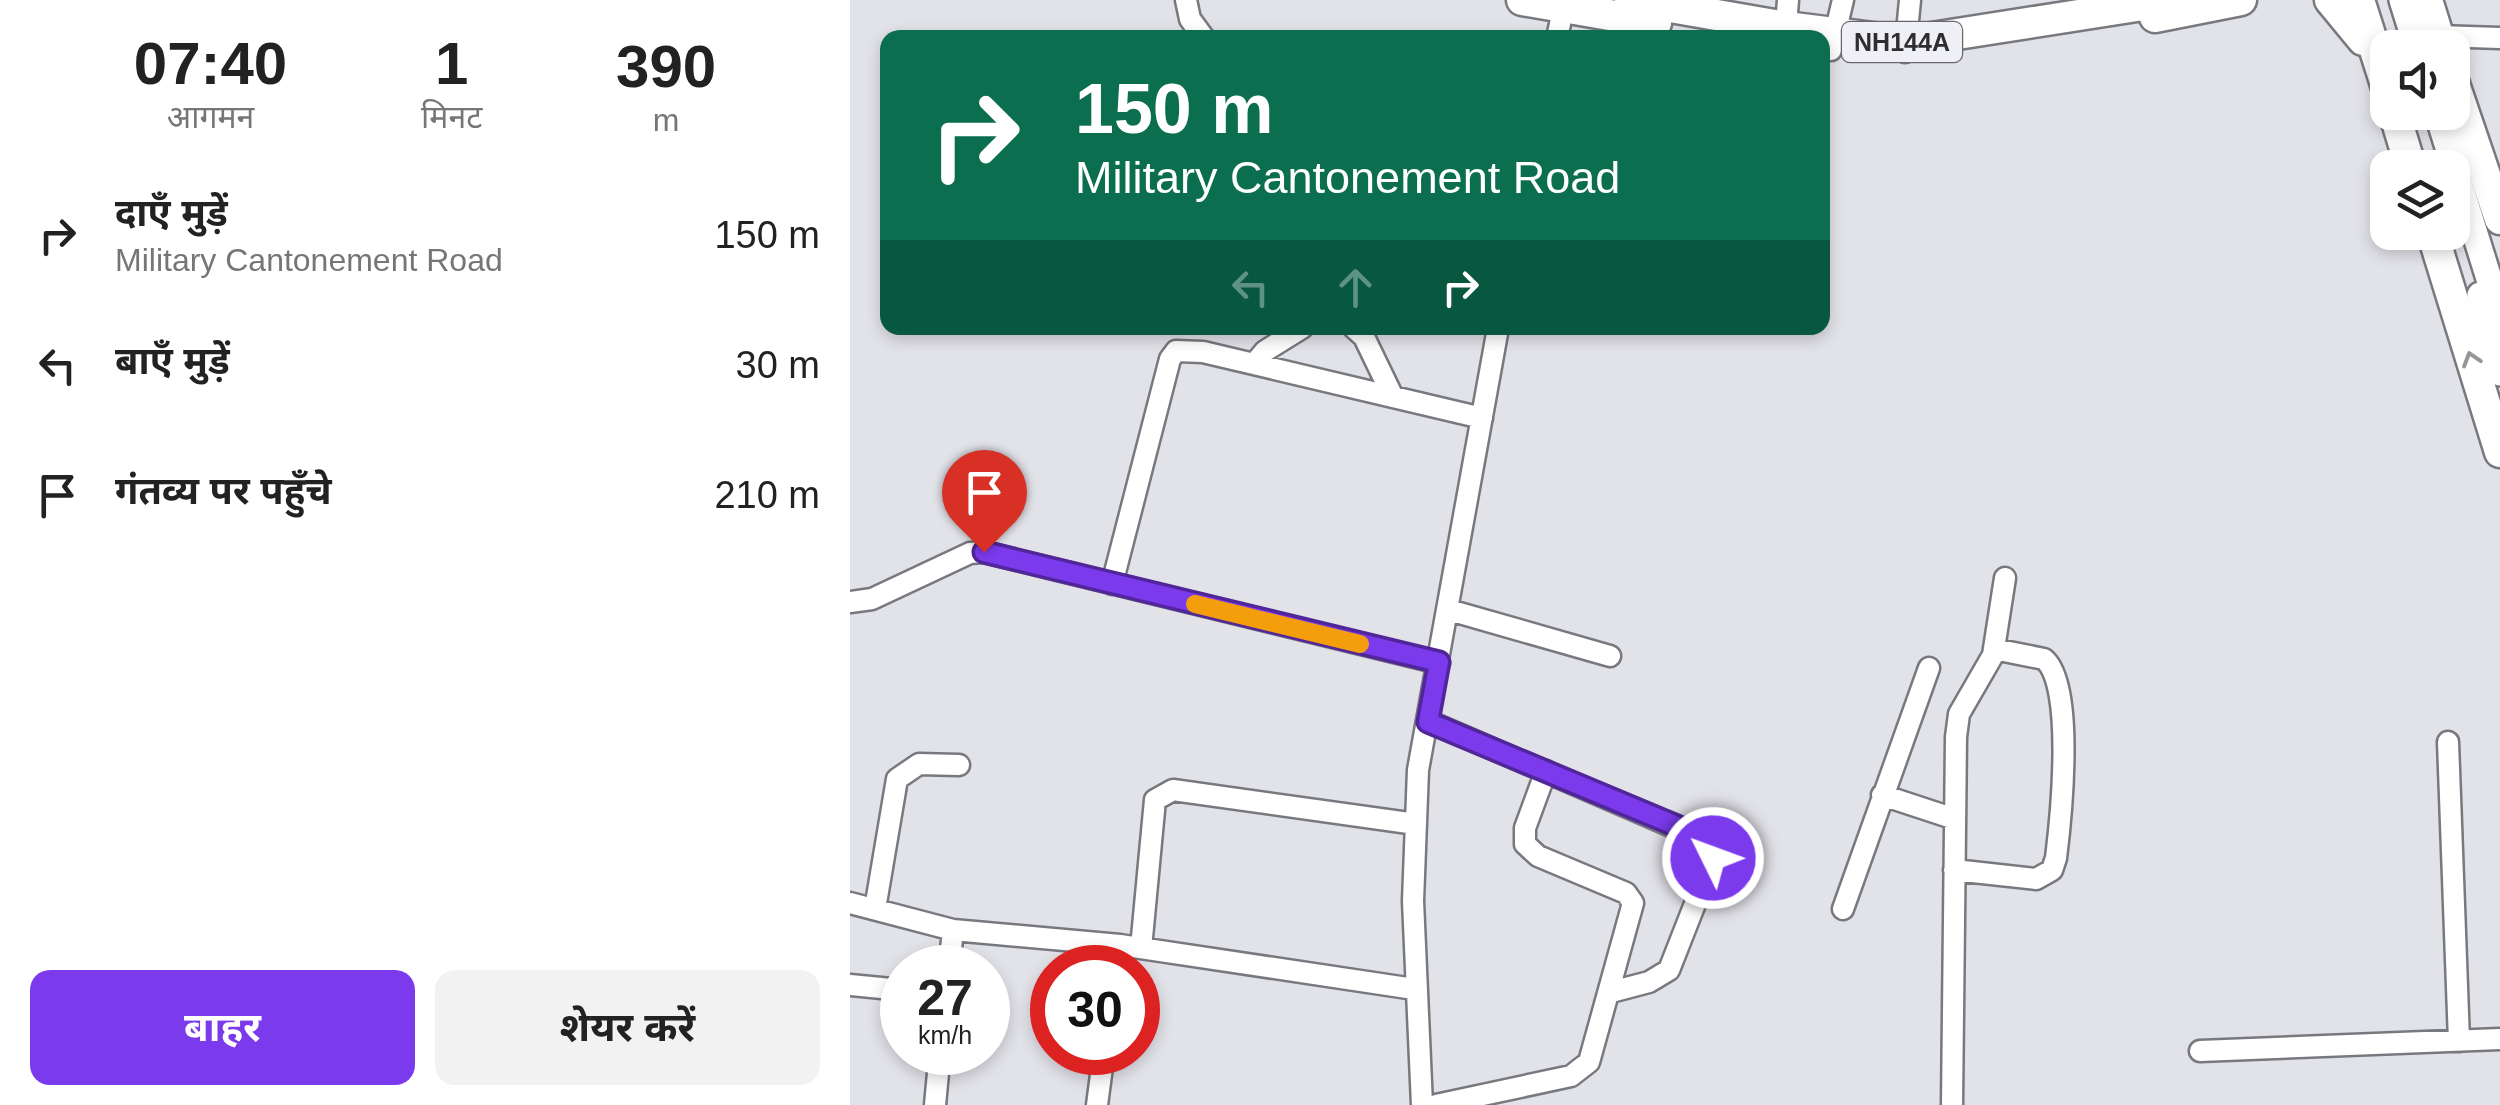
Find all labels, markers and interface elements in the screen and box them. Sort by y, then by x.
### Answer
road number: NH144A [1842,22,1962,62]
text: 07:40 [134,30,287,97]
text: 1 [435,30,468,97]
map controls [2370,30,2470,250]
button: sound [2370,30,2470,130]
text: 390 [616,33,716,100]
icon: right [910,70,1040,200]
text: 150 m [1075,70,1273,148]
text: आगमन [167,99,254,135]
text: मिनट [421,99,482,135]
text: m [653,102,679,138]
button: layers [2370,150,2470,250]
text: Military Cantonement Road [1075,152,1620,203]
text: दाएँ मुड़ें [115,192,228,234]
icon: right [30,208,85,263]
text: 150 m [714,214,820,256]
text: Military Cantonement Road [115,242,503,278]
icon: left [1223,260,1278,315]
icon: ahead [1328,260,1383,315]
icon: right [1433,260,1488,315]
icon: left [30,338,85,393]
text: बाएँ मुड़ें [115,340,230,382]
text: 30 m [736,344,820,386]
one-way arrow [2462,351,2483,368]
pin [942,450,1027,553]
icon: arrive [957,465,1012,520]
icon: arrive [30,468,85,523]
text: गंतव्य पर पहुँचे [115,470,331,512]
text: 210 m [714,474,820,516]
position arrow [1661,806,1765,910]
speed limit sign: 30 [1030,945,1160,1075]
button: बाहर [30,970,415,1085]
button: शेयर करें [435,970,820,1085]
text: 27 [917,970,973,1026]
text: km/h [918,1021,972,1049]

